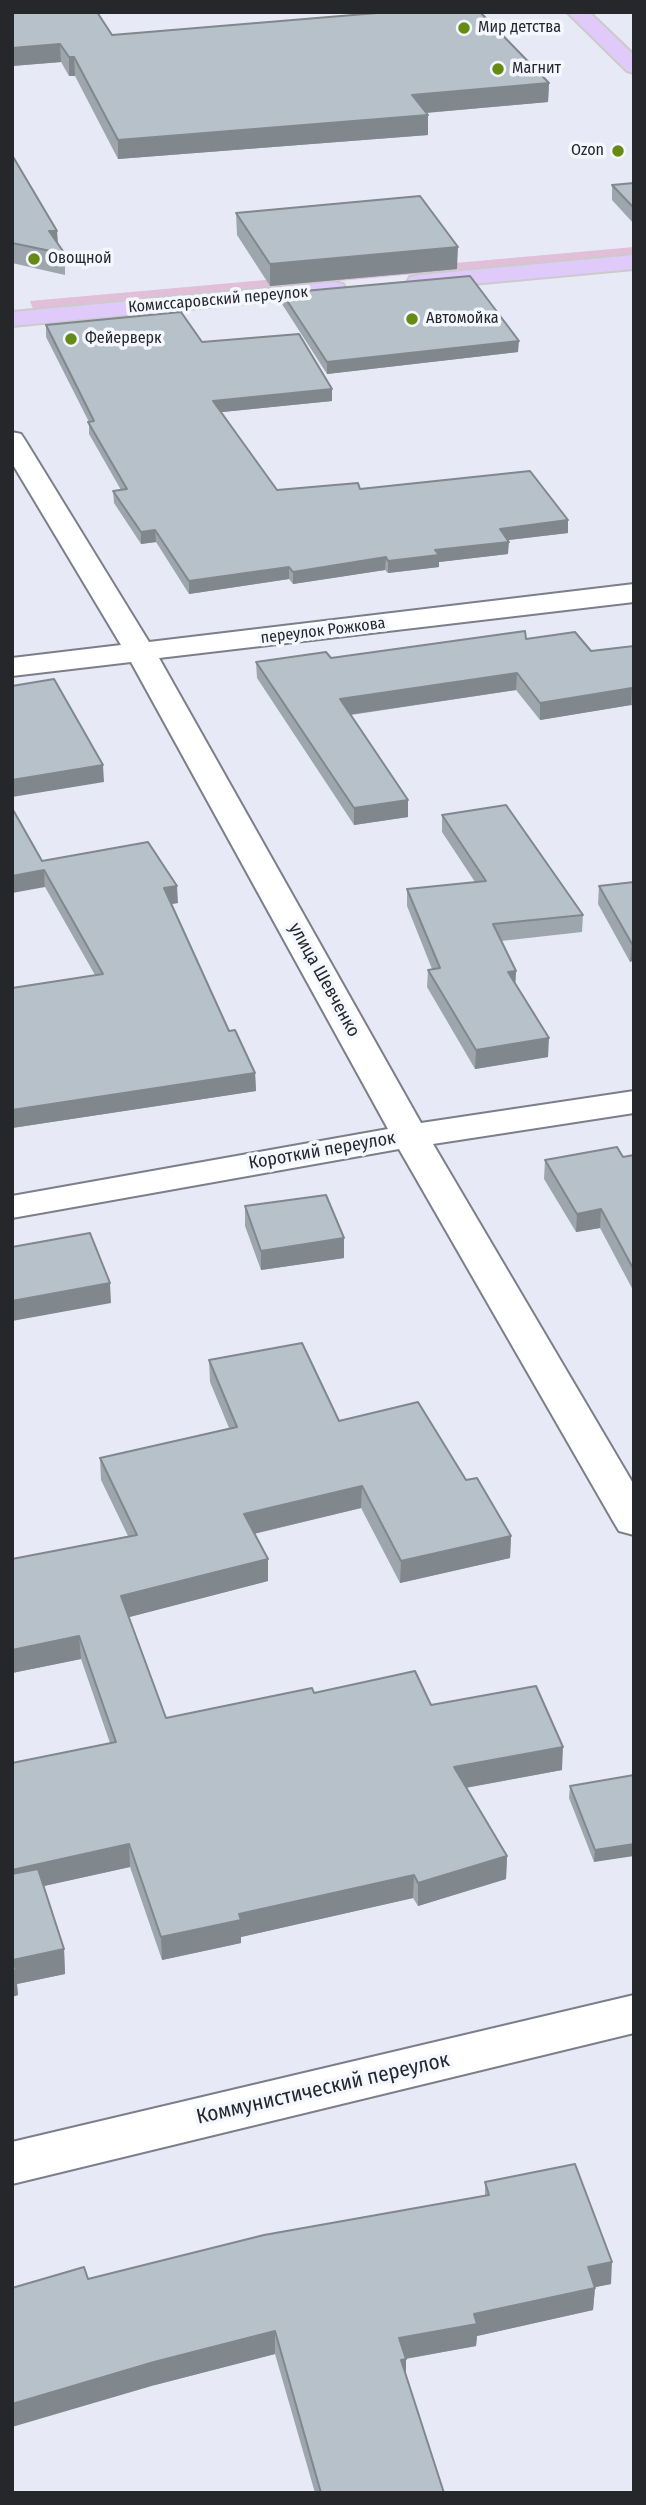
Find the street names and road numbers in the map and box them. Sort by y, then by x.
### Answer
street label: Комиссаровский переулок [127,283,309,317]
street label: переулок Рожкова [260,614,386,648]
street label: улица Шевченко [284,919,364,1041]
street label: Короткий переулок [247,1127,397,1175]
street label: Коммунистический переулок [194,2048,452,2130]

